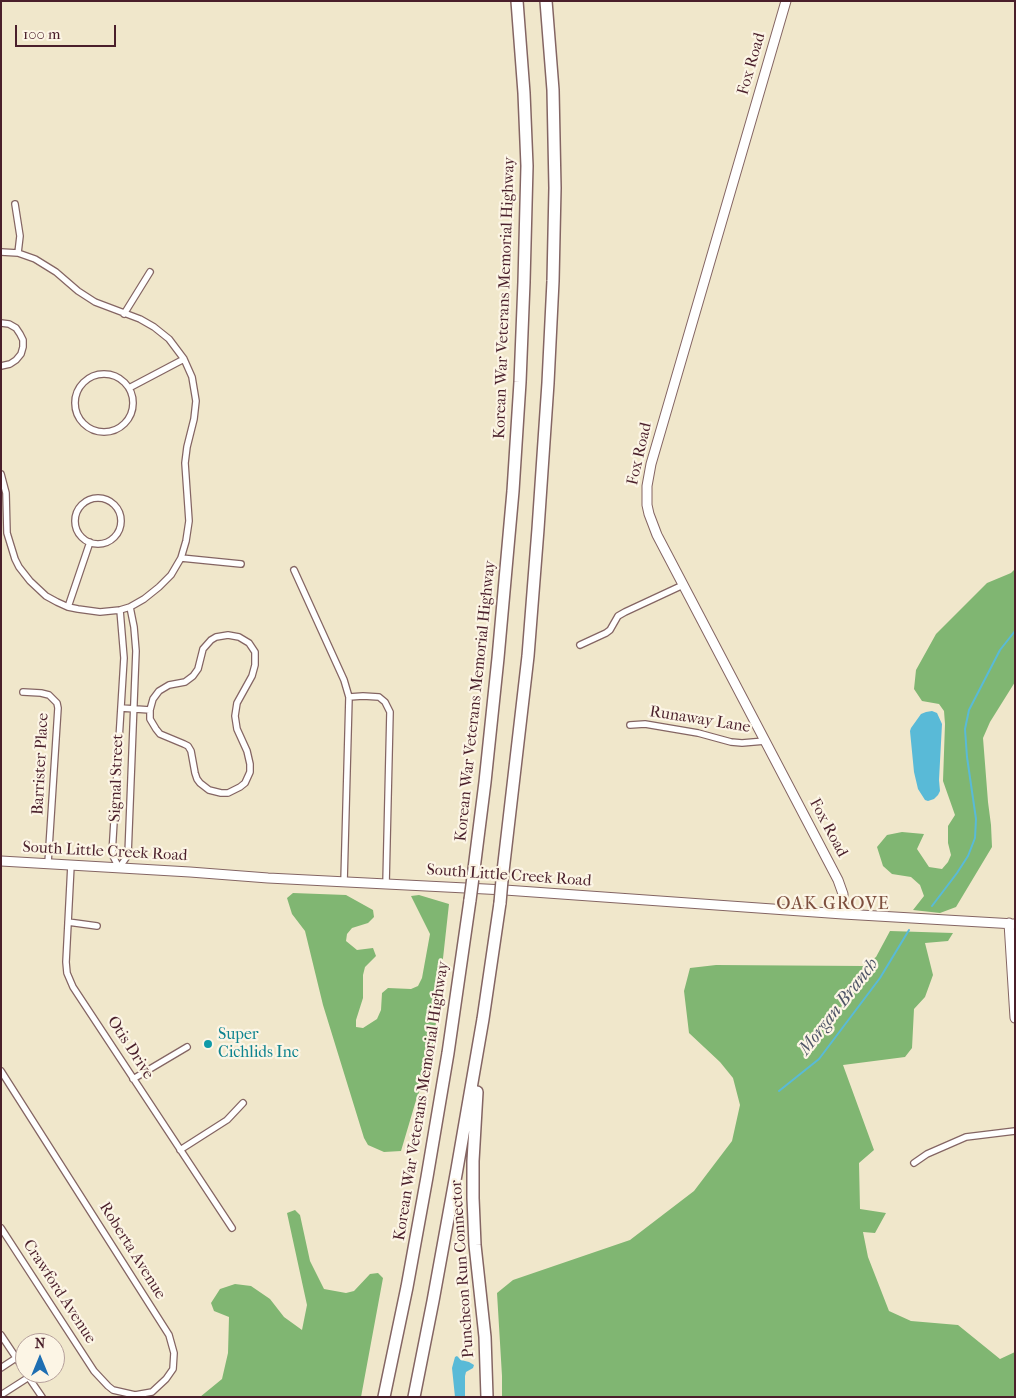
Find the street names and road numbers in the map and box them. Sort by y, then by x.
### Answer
street label: Fox Road [734,31,770,97]
street label: Korean War Veterans Memorial Highway [490,156,520,440]
street label: Fox Road [623,421,657,487]
street label: Korean War Veterans Memorial Highway [452,560,500,842]
street label: Runaway Lane [648,703,752,737]
street label: Barrister Place [29,712,53,816]
street label: Signal Street [106,734,128,822]
street label: Fox Road [805,795,851,861]
street label: South Little Creek Road [22,838,188,866]
street label: South Little Creek Road [426,861,592,891]
street label: Korean War Veterans Memorial Highway [390,960,454,1242]
street label: Otis Drive [102,1013,158,1083]
street label: Puncheon Run Connector [447,1179,479,1359]
street label: Roberta Avenue [94,1199,170,1303]
street label: Crawford Avenue [18,1236,100,1348]

